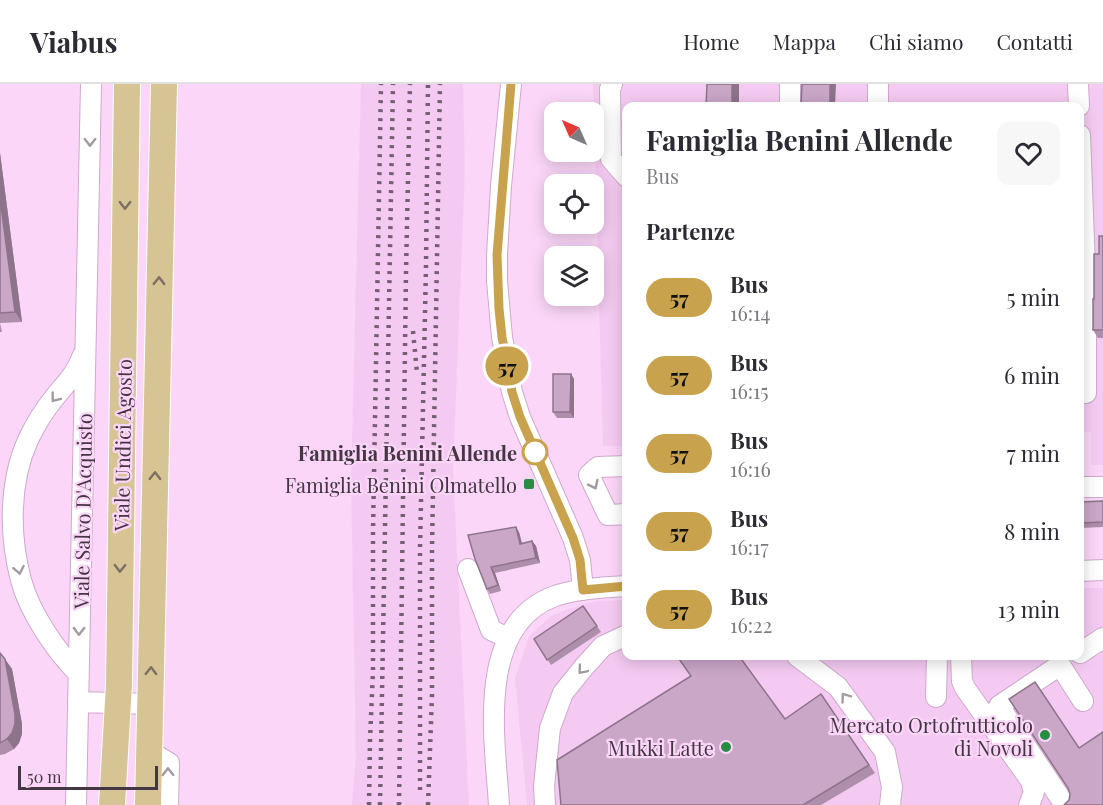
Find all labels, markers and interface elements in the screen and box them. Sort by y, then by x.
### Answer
text: Viabus [30,23,118,60]
text: Home [683,27,740,55]
text: Mappa [773,27,836,55]
text: Chi siamo [869,27,963,55]
text: Contatti [996,27,1073,55]
north arrow [544,102,604,162]
map controls [544,102,604,306]
text: Famiglia Benini Allende [646,121,953,158]
button: heart [997,122,1060,185]
one-way arrow [84,138,96,147]
text: Bus [646,162,679,189]
button: locate [544,174,604,234]
one-way arrow [119,201,132,210]
text: Partenze [646,216,735,246]
button: layers [544,246,604,306]
text: Bus [730,269,768,299]
one-way arrow [153,277,166,286]
text: 5 min [1007,282,1060,312]
text: 57 [669,283,689,311]
text: 16:14 [730,299,770,326]
line badge: 57 [480,346,534,386]
text: Bus [730,347,768,377]
text: 57 [497,352,517,380]
street label: Viale Undici Agosto [107,359,137,532]
text: 6 min [1004,360,1060,390]
text: 57 [669,361,689,389]
text: 16:15 [730,377,769,404]
one-way arrow [52,391,63,402]
street label: Viale Salvo D'Acquisto [67,413,97,610]
text: Bus [730,425,768,455]
text: 7 min [1007,438,1060,468]
place label: Famiglia Benini Allende [298,439,517,466]
marker: Famiglia Benini Allende [522,439,548,465]
text: 57 [669,439,689,467]
text: 16:16 [730,455,771,482]
place label: Famiglia Benini Olmatello [285,471,517,498]
one-way arrow [149,472,162,481]
marker: Famiglia Benini Olmatello [522,477,536,491]
one-way arrow [586,478,598,489]
text: Bus [730,503,768,533]
text: 8 min [1004,516,1060,546]
text: 57 [669,517,689,545]
text: 16:17 [730,533,769,560]
one-way arrow [114,564,127,573]
one-way arrow [12,565,25,575]
text: Bus [730,581,768,611]
text: 13 min [998,594,1060,624]
text: 57 [669,595,689,623]
text: 16:22 [730,611,772,638]
one-way arrow [73,627,85,636]
one-way arrow [578,663,589,674]
one-way arrow [145,667,157,676]
one-way arrow [842,693,853,704]
place label: Mercato Ortofrutticolo di Novoli [830,711,1033,761]
marker: Mercato Ortofrutticolo di Novoli [1038,728,1052,742]
place label: Mukki Latte [608,734,714,761]
marker: Mukki Latte [719,740,733,754]
scale bar [18,763,158,790]
text: 50 m [27,766,61,787]
one-way arrow [162,768,175,777]

